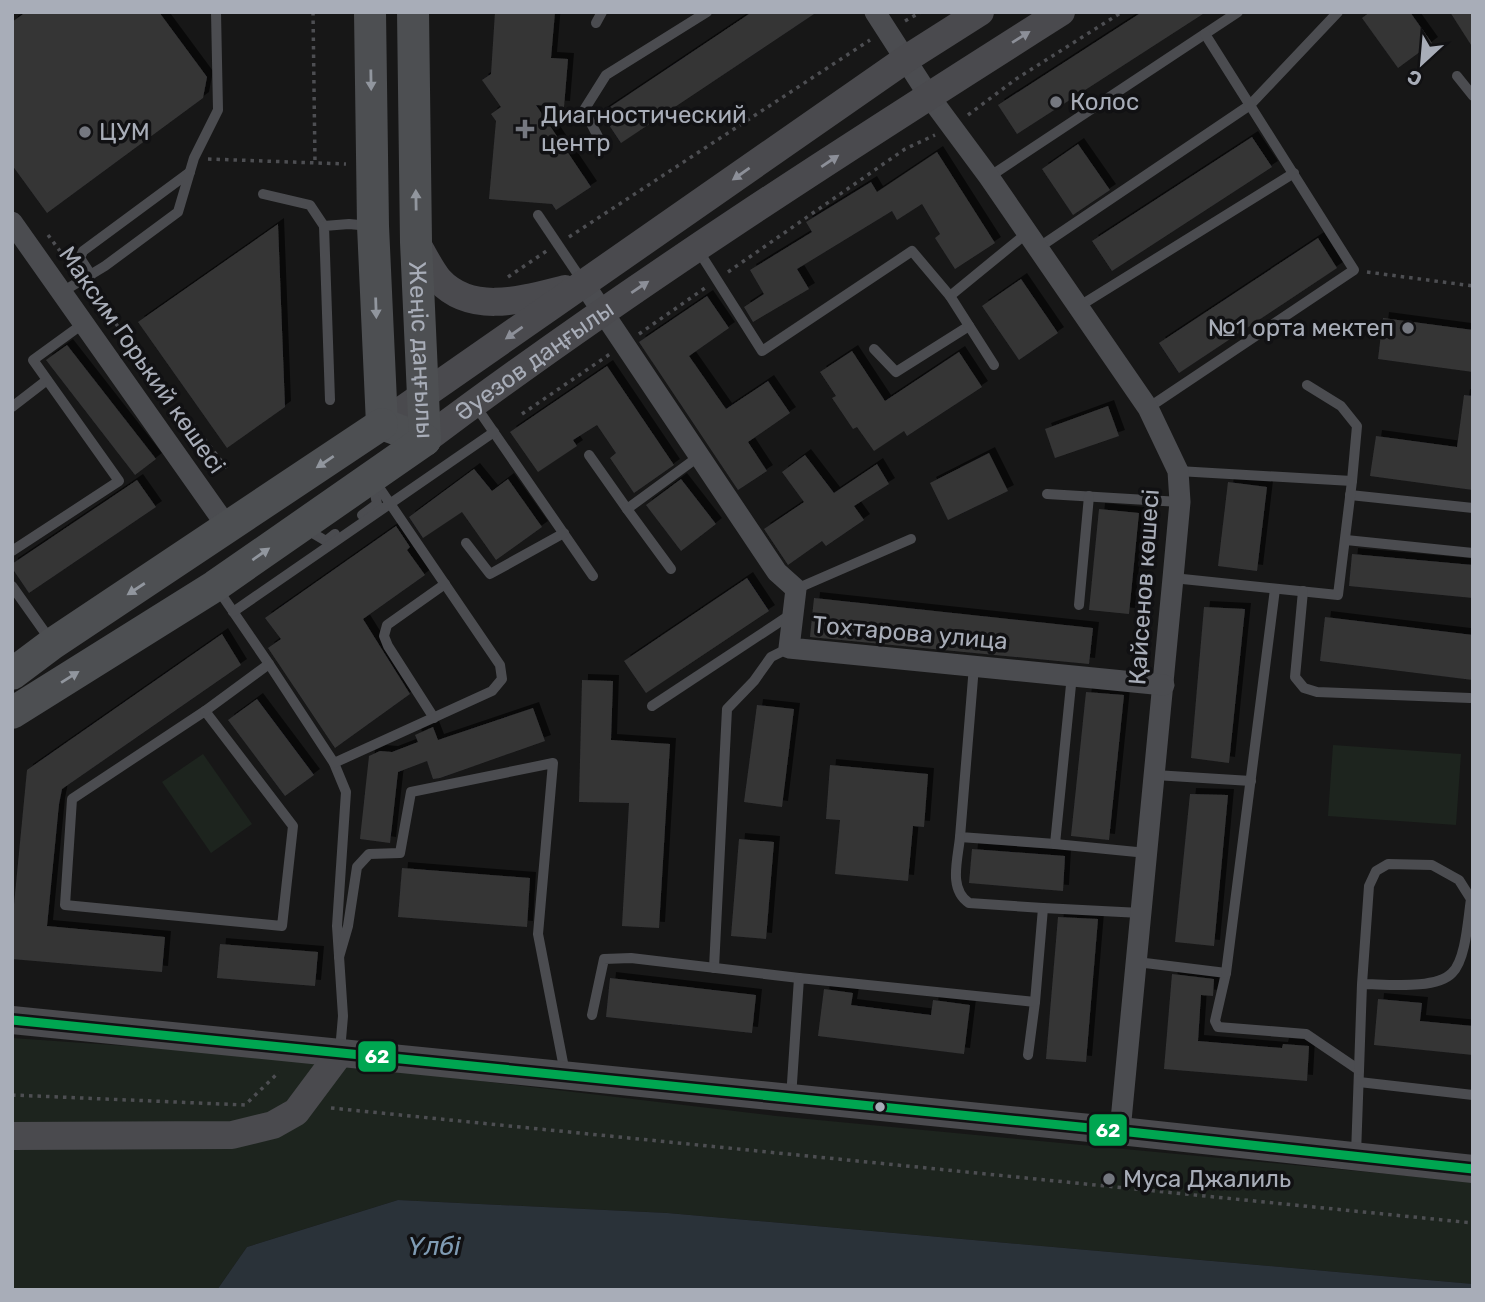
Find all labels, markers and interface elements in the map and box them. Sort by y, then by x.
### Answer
north arrow [1387,28,1457,98]
one-way arrow [1011,31,1030,44]
text: С [1404,65,1426,91]
one-way arrow [365,70,377,92]
place label: Колос [1070,88,1139,116]
marker: Колос [1048,94,1064,110]
place label: Диагностический центр [541,101,747,157]
place label: ЦУМ [99,118,150,146]
marker: Диагностический центр [515,119,535,139]
marker: ЦУМ [77,124,93,140]
one-way arrow [821,154,839,168]
one-way arrow [732,167,750,181]
one-way arrow [410,189,421,211]
street label: Максим Горький көшесі [53,241,231,479]
street label: Жеңіс даңғылы [403,261,439,439]
one-way arrow [631,280,649,294]
street label: Әуезов даңғылы [449,295,619,427]
one-way arrow [371,297,382,319]
place label: №1 орта мектеп [1208,314,1394,342]
marker: №1 орта мектеп [1400,320,1416,336]
one-way arrow [505,326,523,340]
one-way arrow [315,456,335,469]
street label: Қайсенов көшесі [1123,488,1165,686]
one-way arrow [252,547,270,561]
one-way arrow [126,582,145,595]
street label: Тохтарова улица [811,611,1009,655]
one-way arrow [60,670,79,683]
line badge: 62 [357,1040,397,1073]
text: 62 [365,1045,389,1068]
unlabelled marker [873,1100,887,1114]
line badge: 62 [1088,1113,1128,1147]
text: 62 [1096,1119,1120,1142]
place label: Муса Джалиль [1123,1165,1291,1193]
marker: Муса Джалиль [1101,1171,1117,1187]
water label: Үлбі [407,1231,461,1262]

